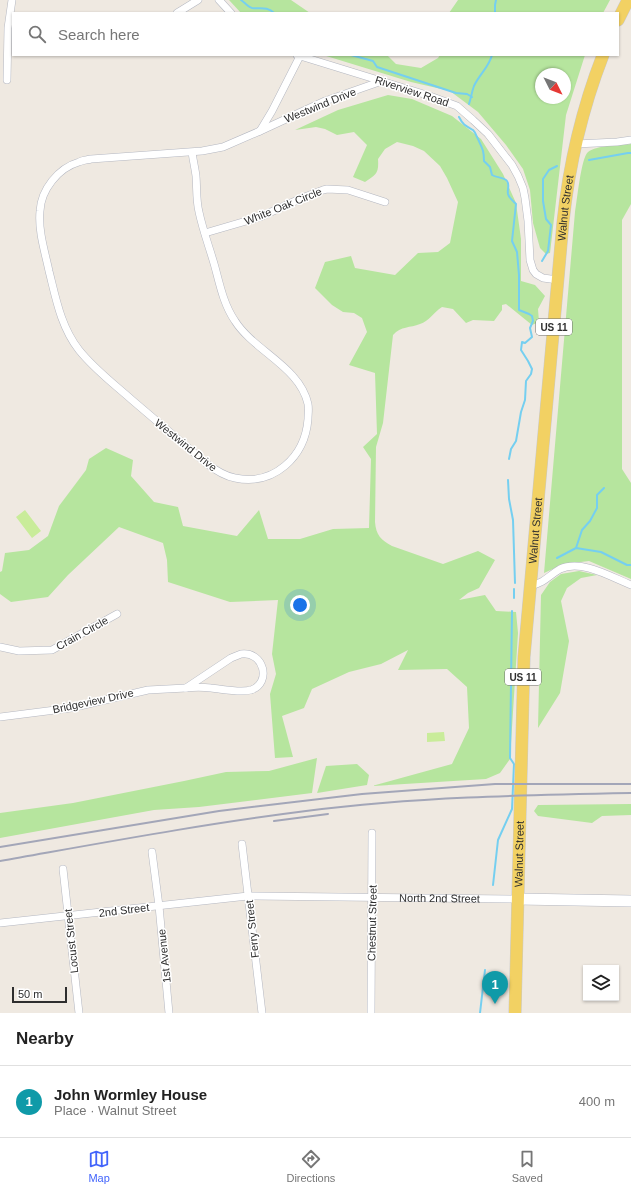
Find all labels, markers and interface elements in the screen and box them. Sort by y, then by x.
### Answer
search box [12,12,619,56]
icon: search [26,23,48,45]
text: Search here [58,26,140,43]
north arrow [535,68,571,104]
street label: Riverview Road [374,73,450,109]
street label: Westwind Drive [282,85,358,125]
street label: Walnut Street [555,174,575,241]
street label: White Oak Circle [242,185,324,227]
road number: US 11 [536,319,572,335]
street label: Westwind Drive [153,416,219,474]
street label: Walnut Street [526,497,544,564]
your location [290,595,310,615]
street label: Crain Circle [54,614,110,652]
road number: US 11 [505,669,541,685]
street label: Bridgeview Drive [51,687,135,715]
street label: Walnut Street [512,821,526,887]
street label: Chestnut Street [365,885,379,961]
street label: North 2nd Street [399,892,480,905]
street label: Ferry Street [243,899,261,959]
street label: 2nd Street [98,901,150,919]
street label: Locust Street [62,908,80,974]
street label: 1st Avenue [155,928,173,984]
map controls [583,965,619,1001]
button: layers [583,965,619,1001]
pin: 1 [482,971,508,1004]
scale bar [12,985,67,1004]
text: 50 m [18,988,42,1000]
text: Nearby [16,1029,74,1048]
text: John Wormley House [54,1086,207,1103]
text: 1 [25,1094,33,1109]
text: 400 m [579,1094,615,1109]
text: Place · Walnut Street [54,1103,176,1118]
tab: Map [88,1148,110,1184]
tab: Directions [286,1148,335,1184]
tab: Saved [512,1148,543,1184]

